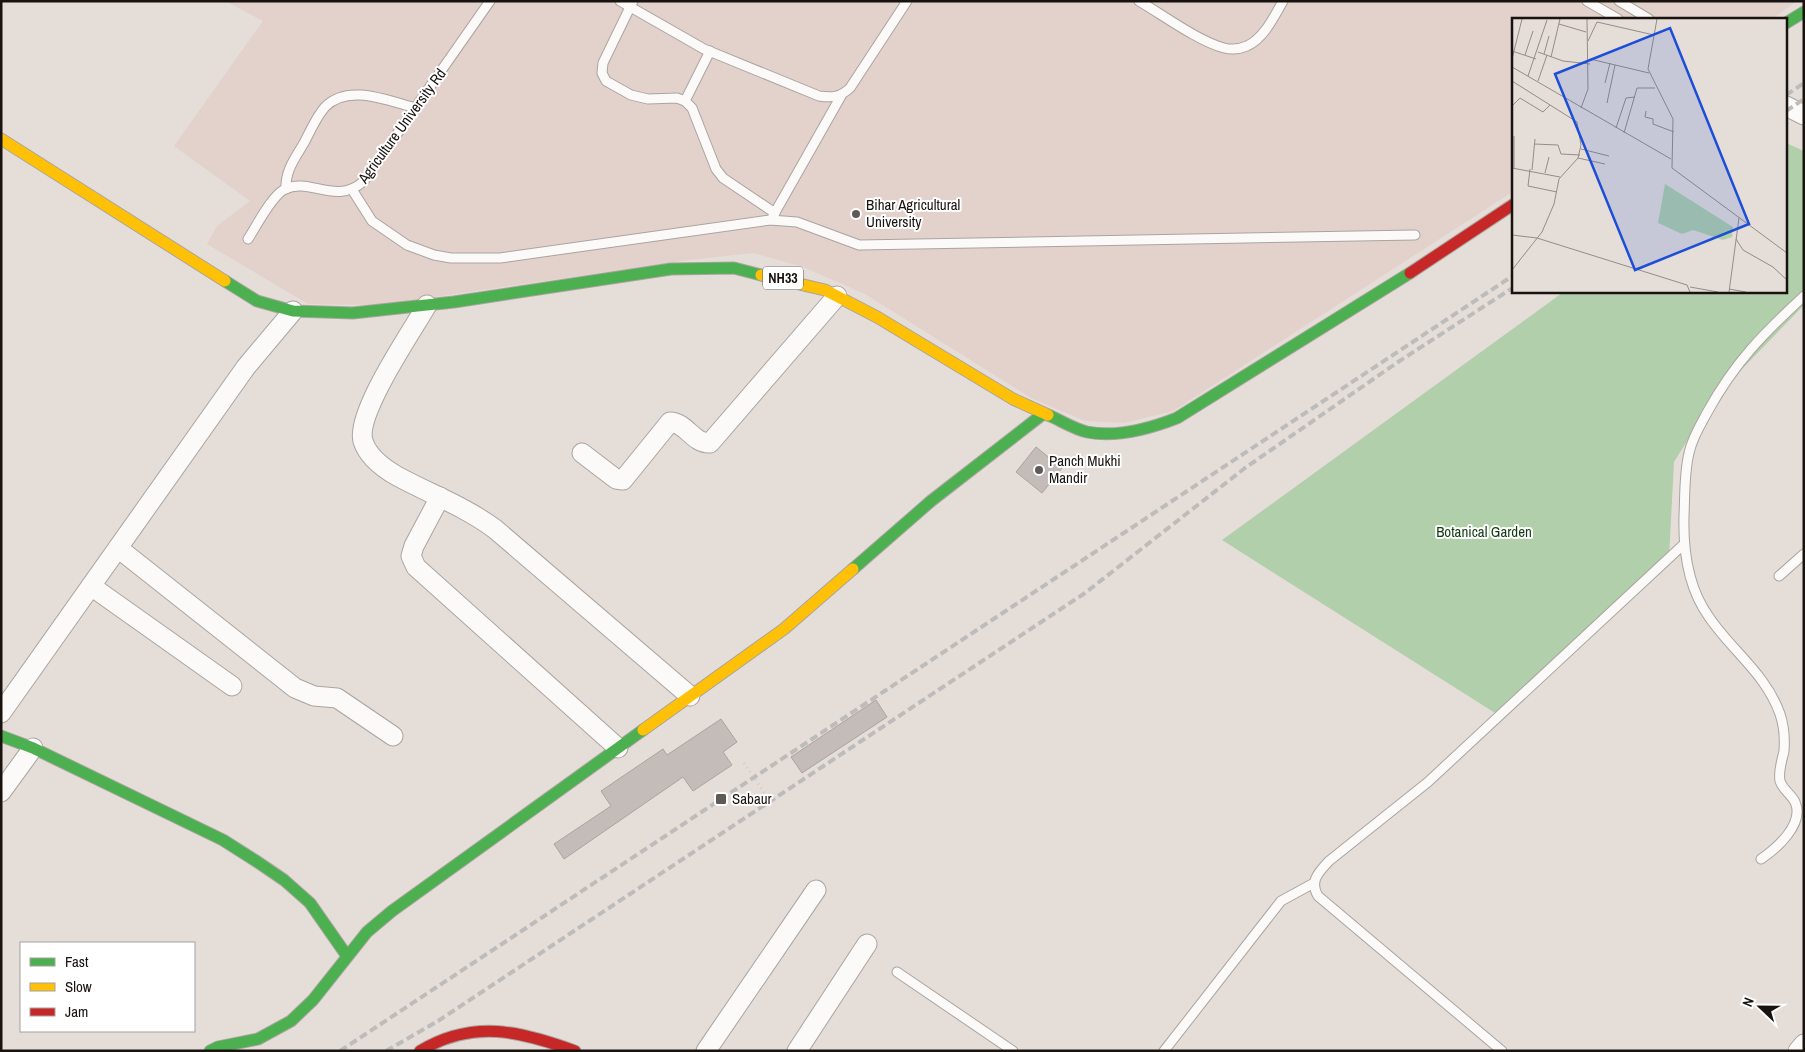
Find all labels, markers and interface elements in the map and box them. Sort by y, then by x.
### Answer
inset map [1512,18,1788,292]
street label: Agriculture University Rd [352,64,450,188]
place label: Bihar Agricultural University [866,194,960,232]
marker: Bihar Agricultural University [850,208,862,220]
road number: NH33 [763,266,803,290]
place label: Panch Mukhi Mandir [1049,450,1121,488]
marker: Panch Mukhi Mandir [1033,464,1045,476]
park label: Botanical Garden [1436,521,1532,542]
place label: Sabaur [732,788,772,809]
marker: Sabaur [714,792,728,806]
legend [20,942,195,1032]
text: Fast [65,951,89,972]
text: Slow [65,976,92,997]
north arrow [1735,982,1785,1032]
text: N [1738,995,1758,1009]
text: Jam [65,1001,88,1022]

